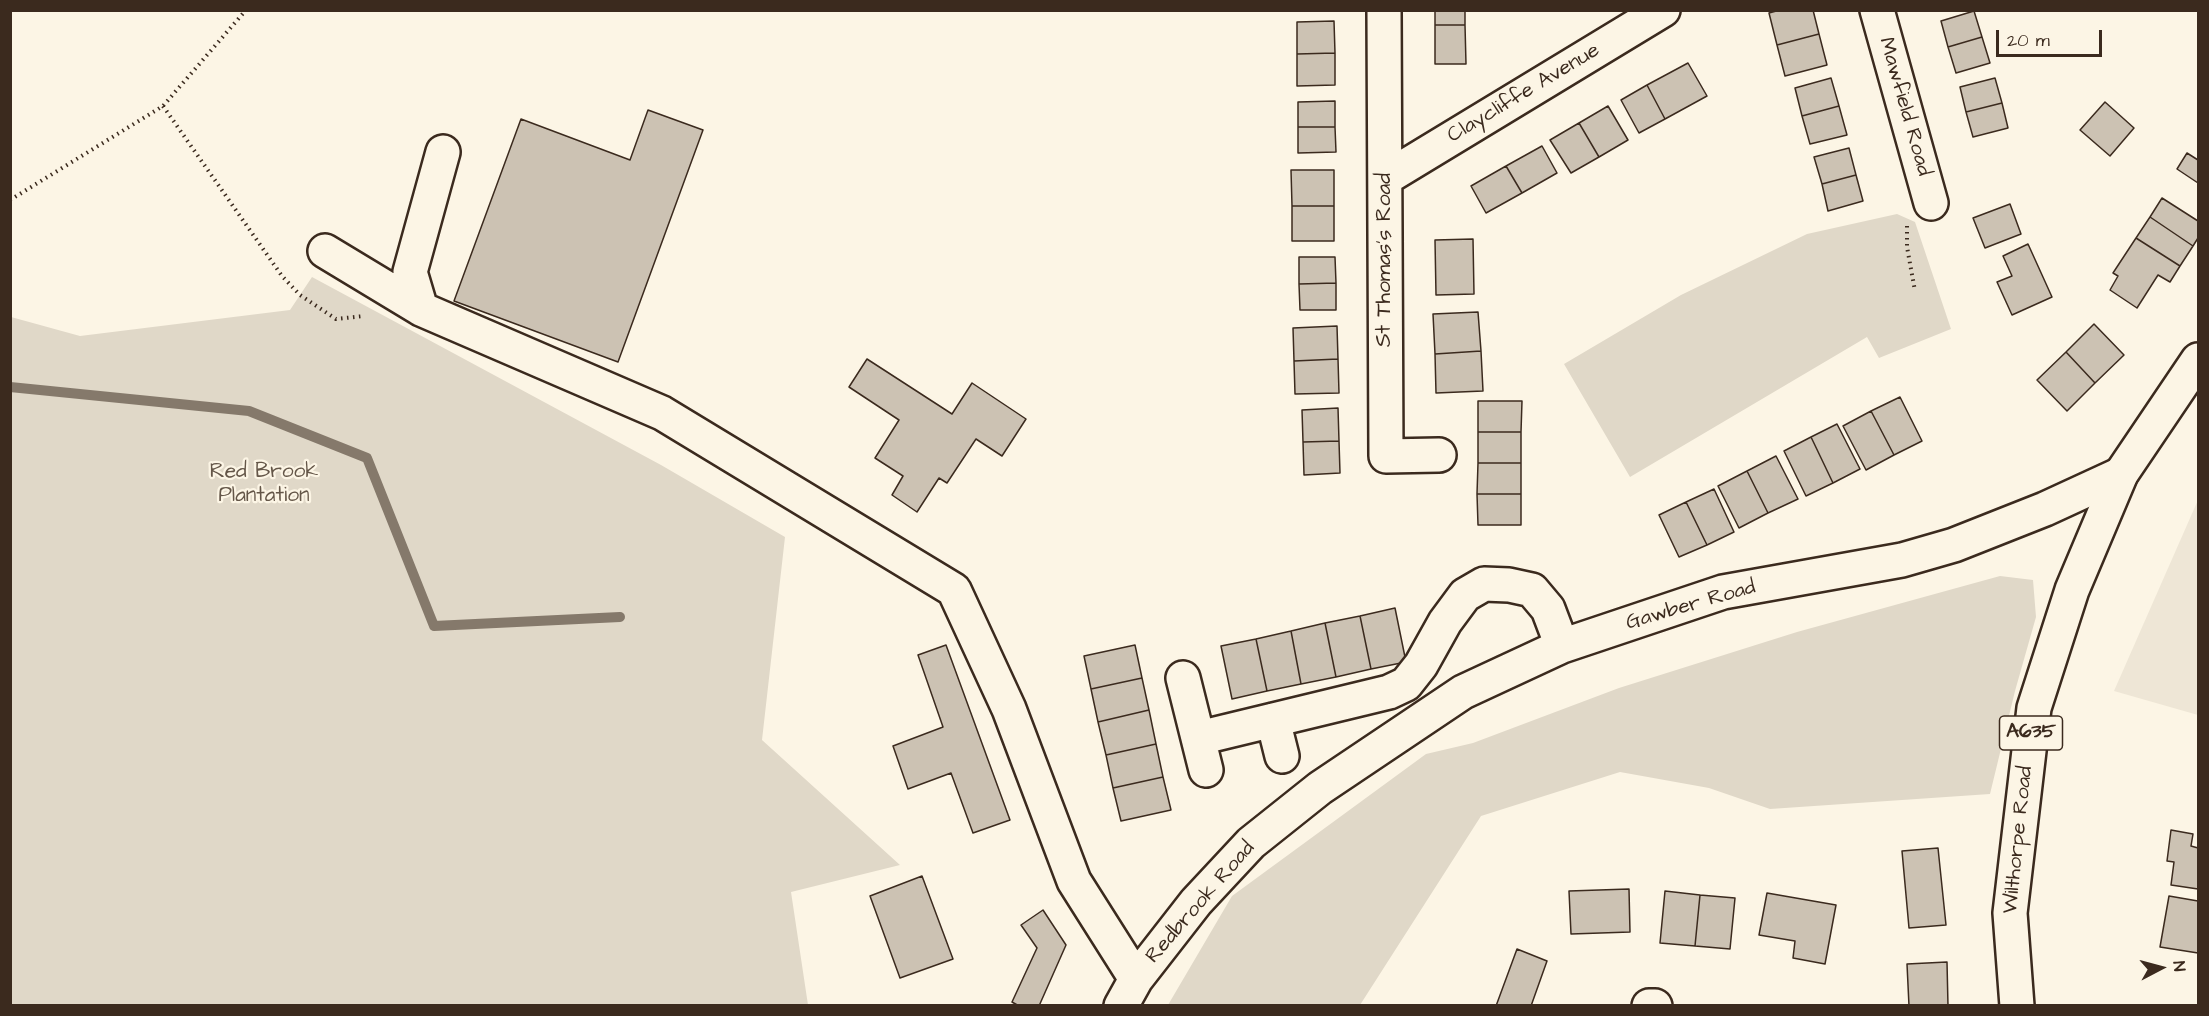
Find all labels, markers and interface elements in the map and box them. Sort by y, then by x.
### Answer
scale bar [1999,18,2106,56]
text: 20 m [2007,28,2050,53]
street label: Mawfield Road [1872,35,1936,179]
street label: Claycliffe Avenue [1443,39,1605,149]
street label: St Thomas's Road [1373,173,1399,347]
park label: Red Brook Plantation [210,460,318,510]
street label: Gawber Road [1623,575,1759,637]
road number: A635 [2000,716,2062,750]
street label: Wilthorpe Road [1999,765,2039,915]
street label: Redbrook Road [1141,837,1261,969]
north arrow [2131,938,2191,998]
text: N [2167,960,2190,972]

